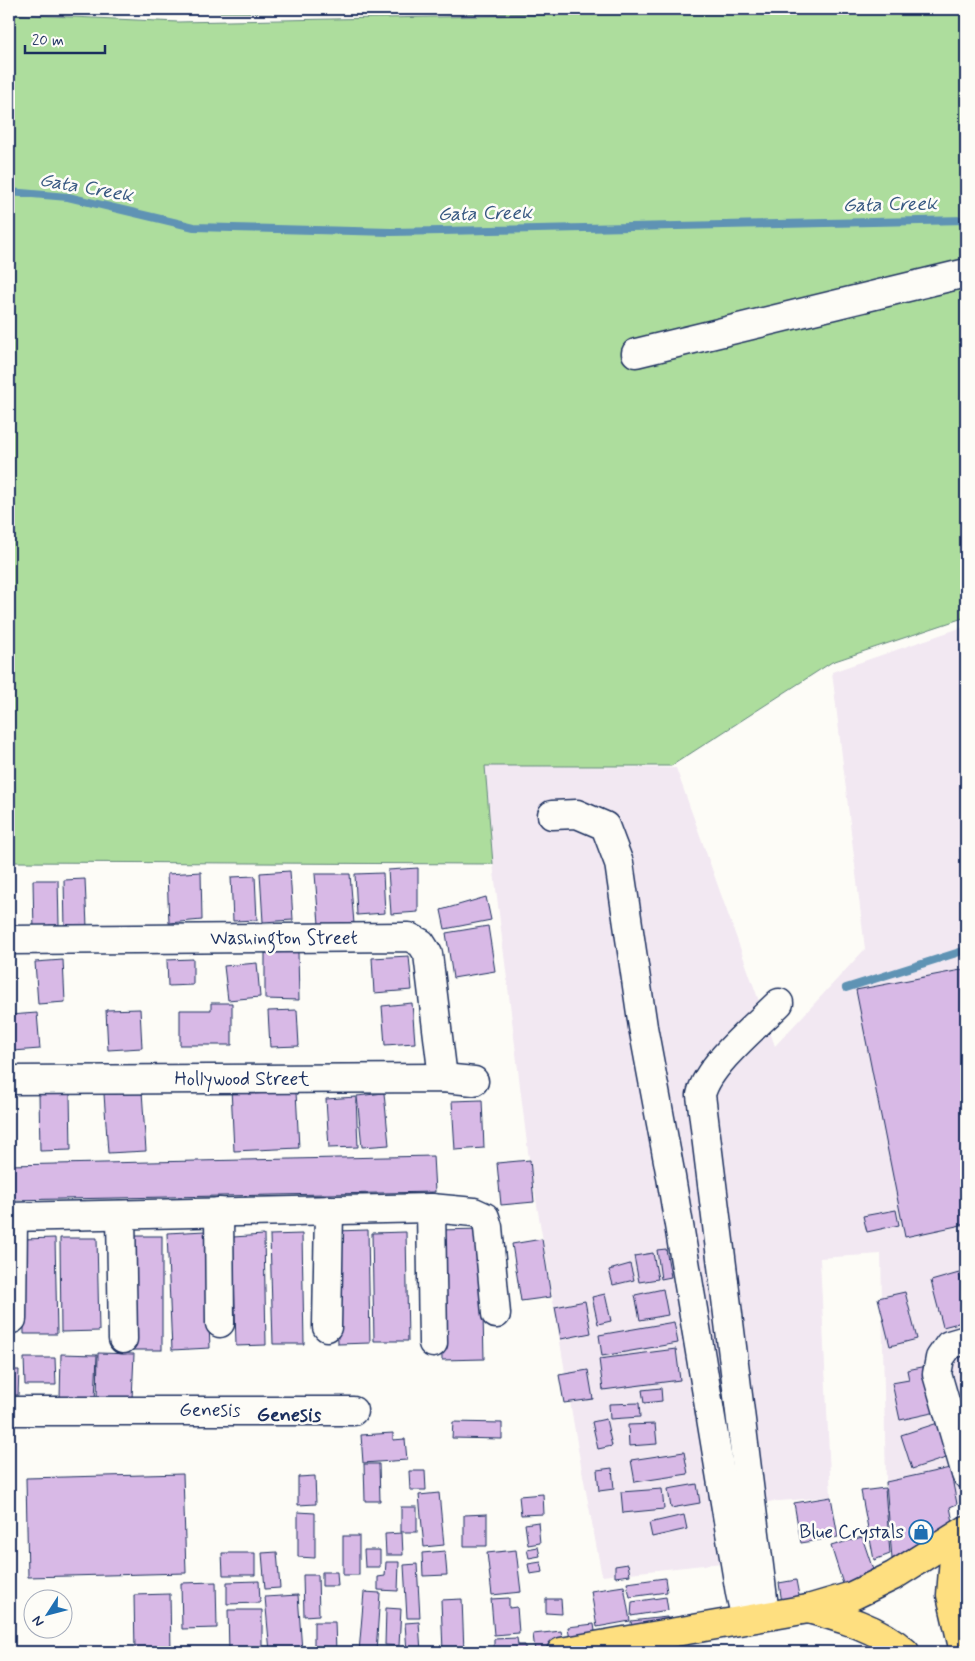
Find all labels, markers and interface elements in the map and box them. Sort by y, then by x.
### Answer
scale bar [25,22,105,54]
text: 20 m [32,31,64,51]
water label: Gata Creek [37,167,136,210]
water label: Gata Creek [843,191,938,219]
water label: Gata Creek [438,200,533,228]
street label: Washington Street [210,926,358,954]
street label: Hollywood Street [174,1067,310,1093]
street label: Genesis [179,1398,241,1423]
district label: Genesis [257,1402,321,1429]
shop icon: Blue Crystals [908,1519,934,1545]
place label: Blue Crystals [799,1520,904,1545]
north arrow [22,1588,72,1638]
text: N [28,1612,48,1630]

